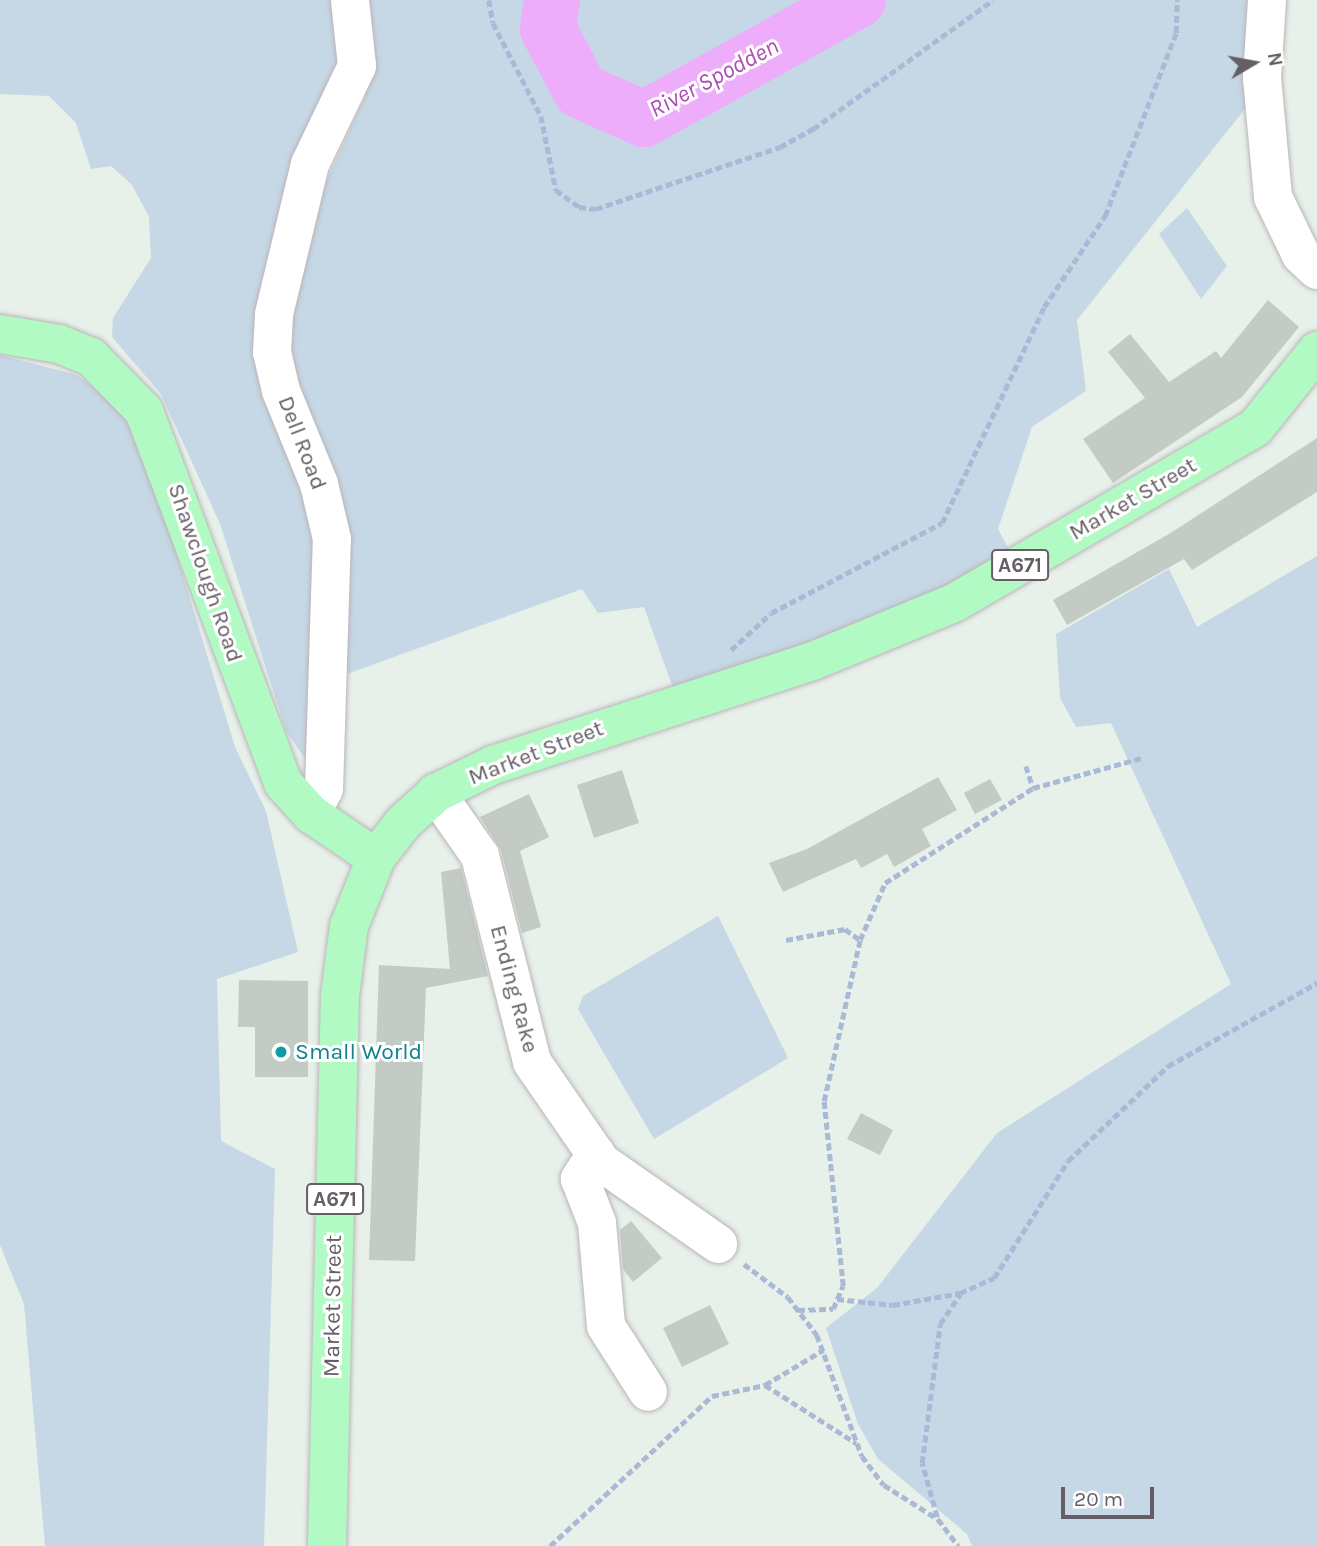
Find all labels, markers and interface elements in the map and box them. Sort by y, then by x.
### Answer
north arrow [1219,28,1289,98]
water label: River Spodden [644,32,784,124]
text: N [1263,51,1287,68]
street label: Dell Road [272,392,332,494]
street label: Market Street [1064,451,1202,547]
street label: Shawclough Road [161,480,249,666]
road number: A671 [990,548,1050,582]
street label: Market Street [465,715,607,791]
street label: Ending Rake [484,922,544,1056]
place label: Small World [295,1038,422,1066]
marker: Small World [273,1044,289,1060]
road number: A671 [305,1182,365,1216]
street label: Market Street [318,1235,348,1377]
scale bar [1065,1472,1158,1516]
text: 20 m [1074,1487,1123,1511]

